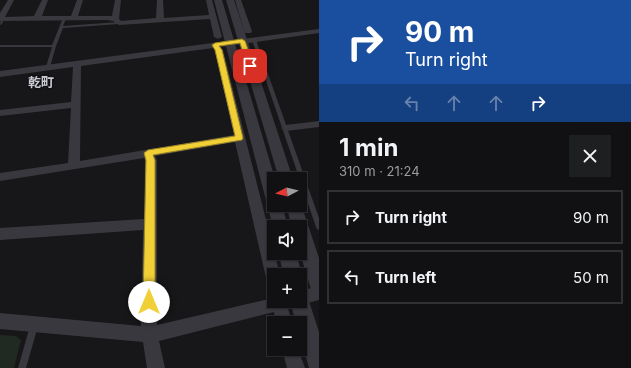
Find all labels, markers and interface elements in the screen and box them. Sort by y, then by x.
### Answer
text: 90 m [405,15,474,49]
icon: right [339,16,391,68]
pin [233,49,267,83]
text: Turn right [405,49,488,70]
icon: arrive [239,55,261,77]
district label: 乾町 [28,74,54,90]
icon: left [401,92,423,114]
icon: ahead [443,92,465,114]
icon: ahead [485,92,507,114]
icon: right [527,92,549,114]
text: 1 min [339,133,398,162]
button: close [569,135,611,177]
text: 310 m · 21:24 [339,163,420,179]
north arrow [267,172,307,212]
map controls [267,172,307,356]
icon: right [341,206,363,228]
text: Turn right [375,208,447,227]
text: 90 m [573,208,609,227]
button: sound [267,220,307,260]
icon: left [341,266,363,288]
button: + [267,268,307,308]
text: Turn left [375,268,436,287]
text: 50 m [573,268,609,287]
position arrow [128,281,170,323]
button: − [267,316,307,356]

